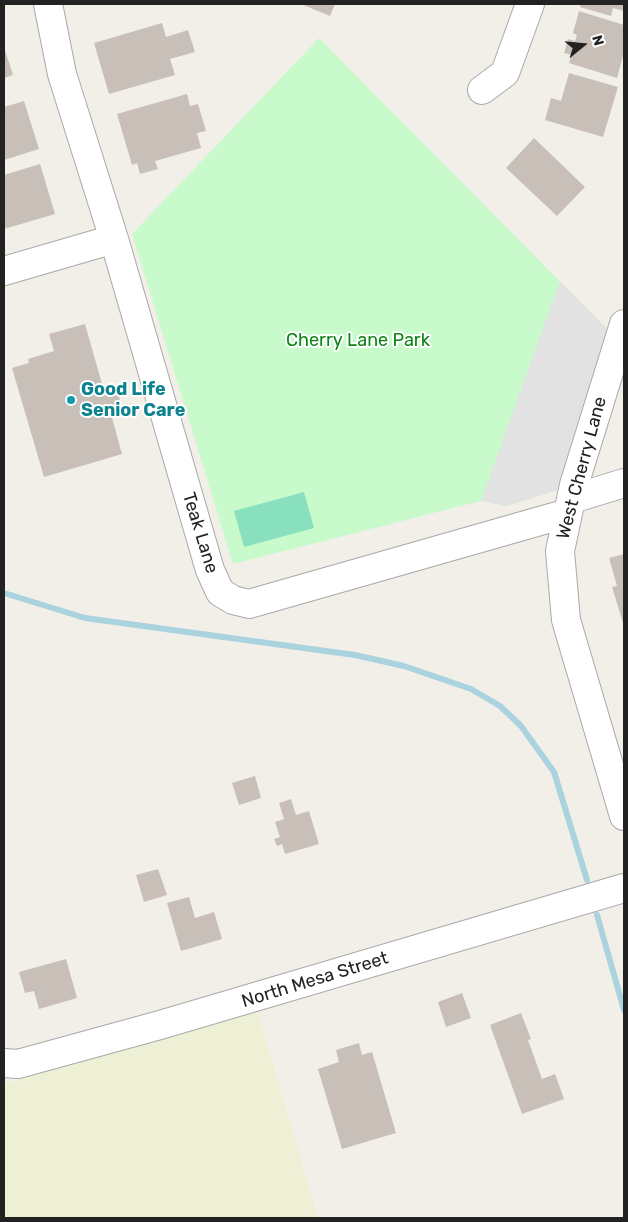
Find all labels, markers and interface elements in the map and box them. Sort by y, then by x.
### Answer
north arrow [558,20,608,70]
text: N [588,33,607,48]
park label: Cherry Lane Park [286,330,430,352]
place label: Good Life Senior Care [81,379,185,422]
marker: Good Life Senior Care [65,394,77,406]
street label: West Cherry Lane [553,394,611,542]
street label: Teak Lane [177,490,223,576]
street label: North Mesa Street [239,947,391,1013]

